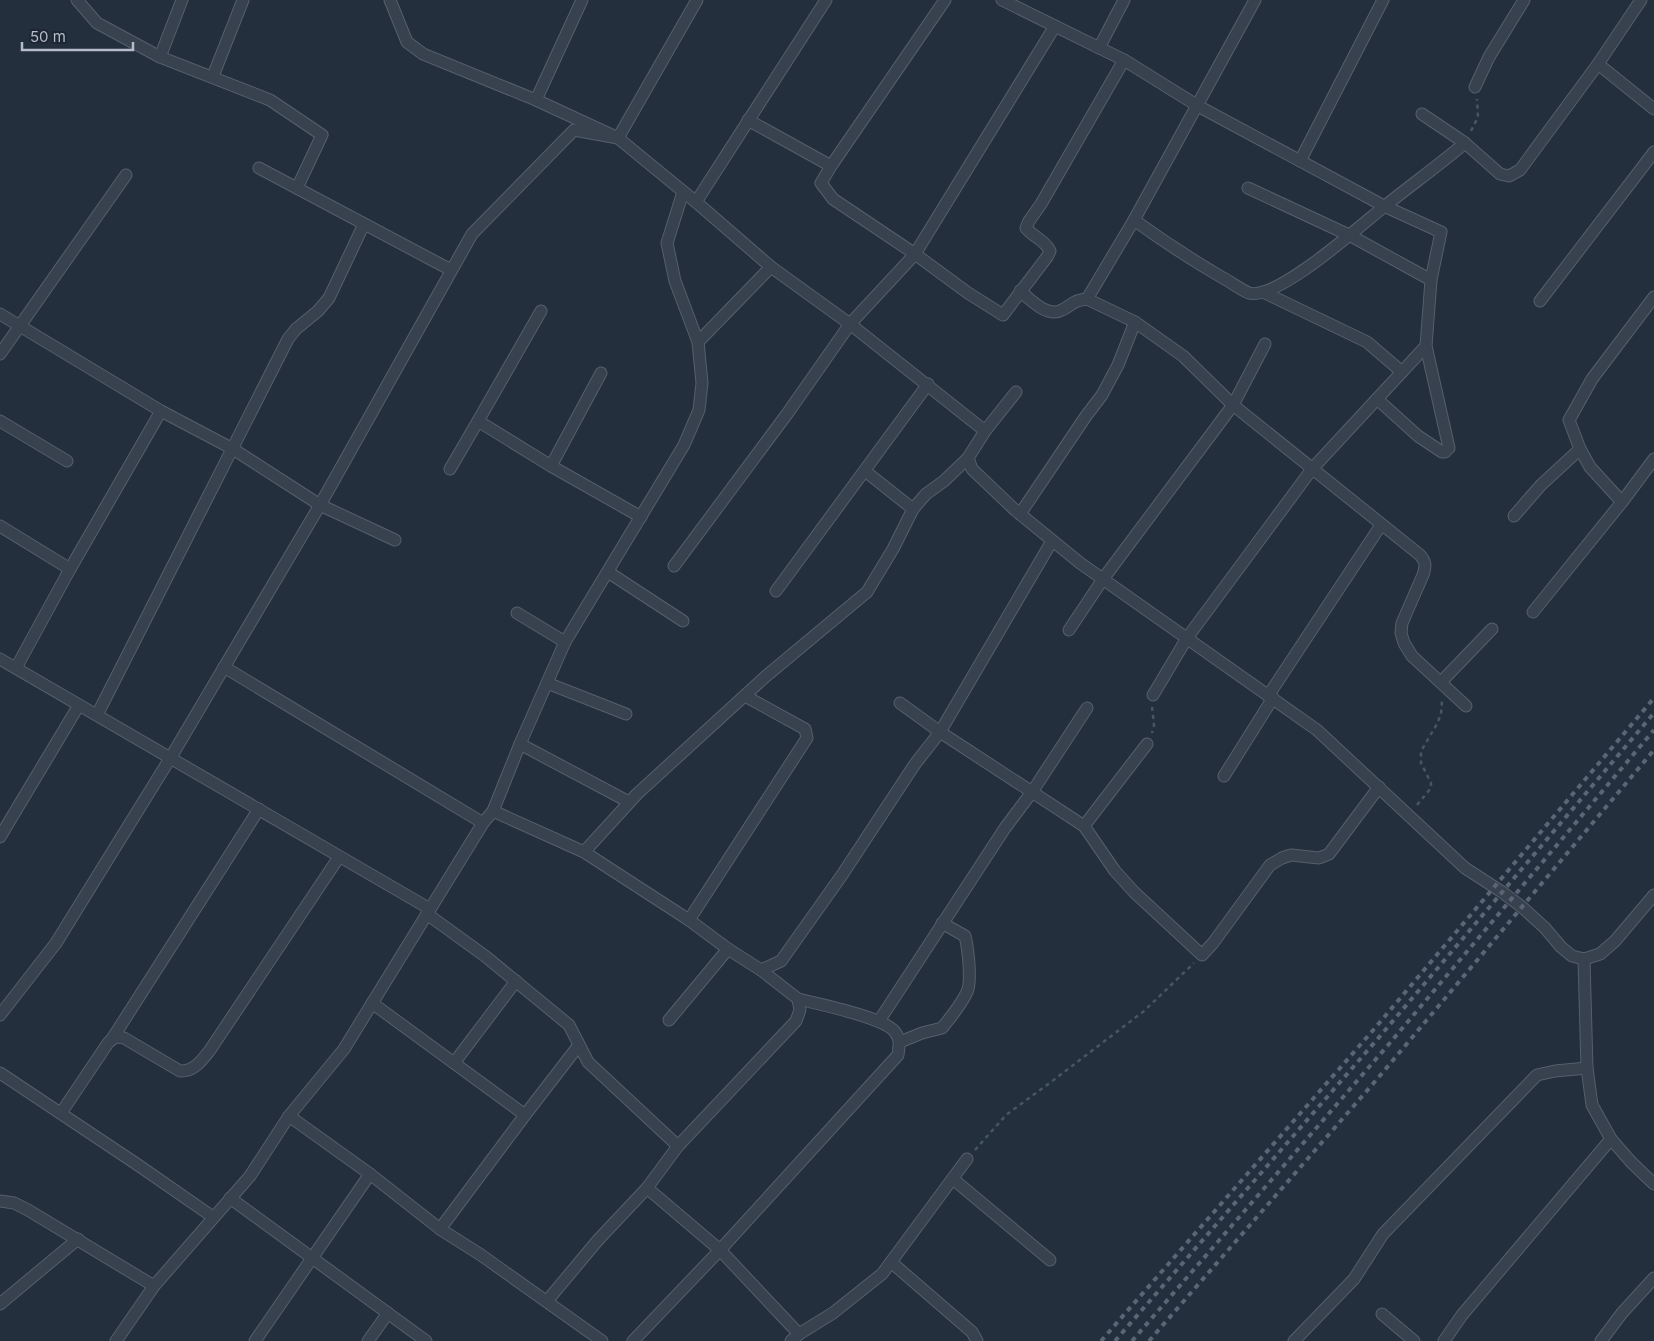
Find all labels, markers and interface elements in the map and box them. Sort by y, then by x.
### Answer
scale bar [22,20,134,52]
text: 50 m [30,27,66,46]

